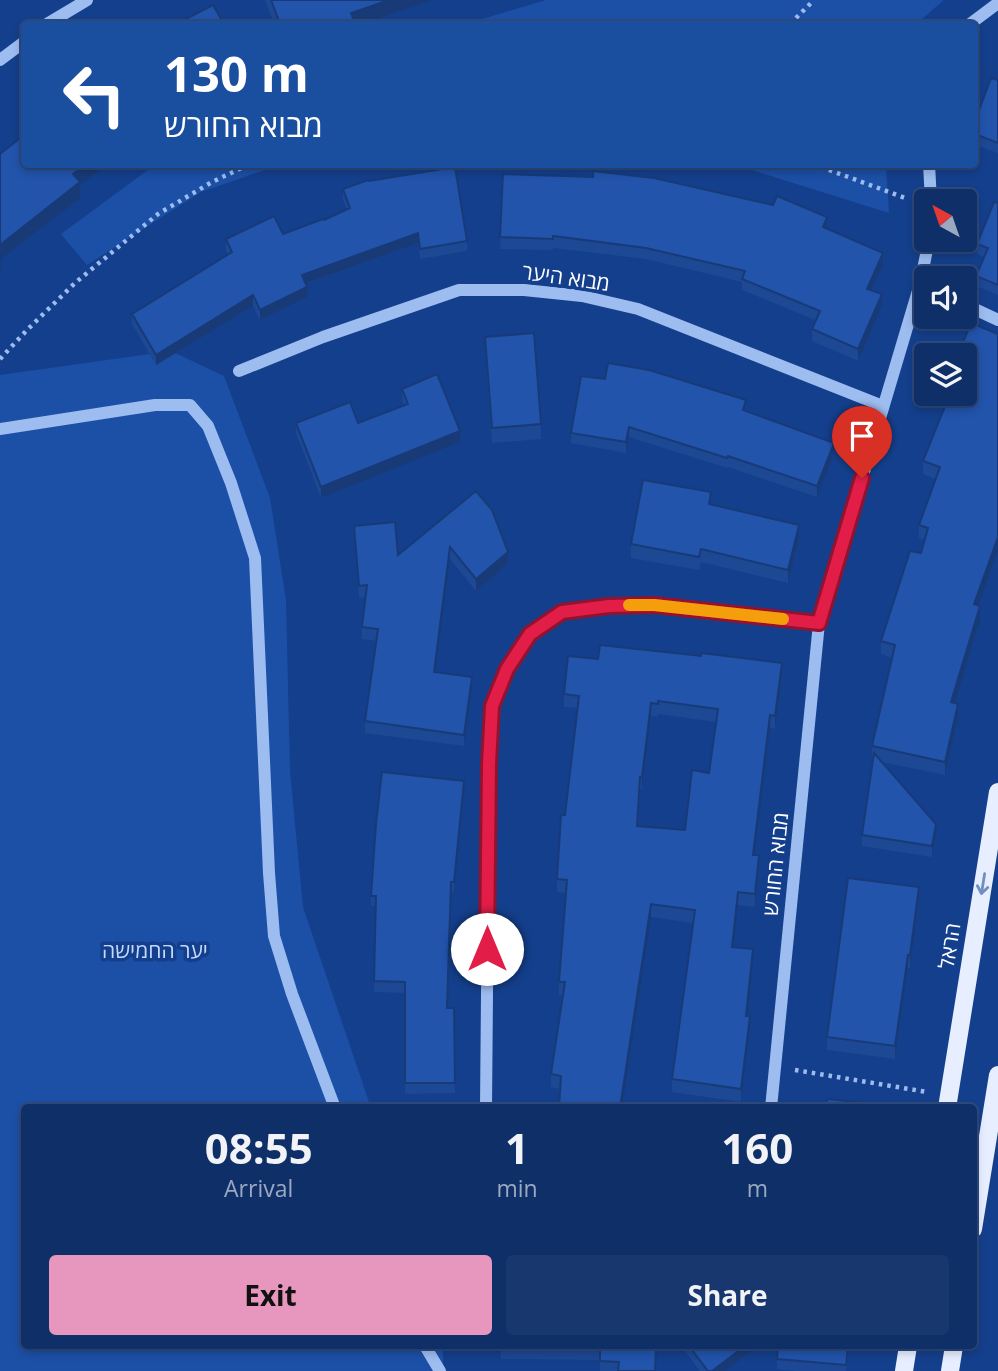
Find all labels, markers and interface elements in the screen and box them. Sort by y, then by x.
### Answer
text: 130 m [164,40,309,106]
icon: left [49,49,140,140]
text: מבוא החורש [164,103,323,146]
north arrow [914,189,976,252]
map controls [914,189,977,406]
street label: מבוא היער [521,257,612,297]
button: sound [914,266,977,329]
button: layers [914,343,977,406]
pin [832,406,892,478]
icon: arrive [843,417,881,455]
street label: מבוא החורש [756,811,794,917]
one-way arrow [976,872,989,895]
position arrow [450,912,524,986]
street label: הראל [932,921,966,971]
park label: יער החמישה [102,936,208,964]
text: 08:55 [205,1119,313,1176]
text: 1 [505,1119,529,1176]
text: 160 [721,1119,793,1176]
text: Arrival [224,1172,293,1204]
text: min [496,1172,538,1204]
text: m [747,1172,768,1204]
button: Exit [49,1255,492,1335]
button: Share [506,1255,949,1335]

